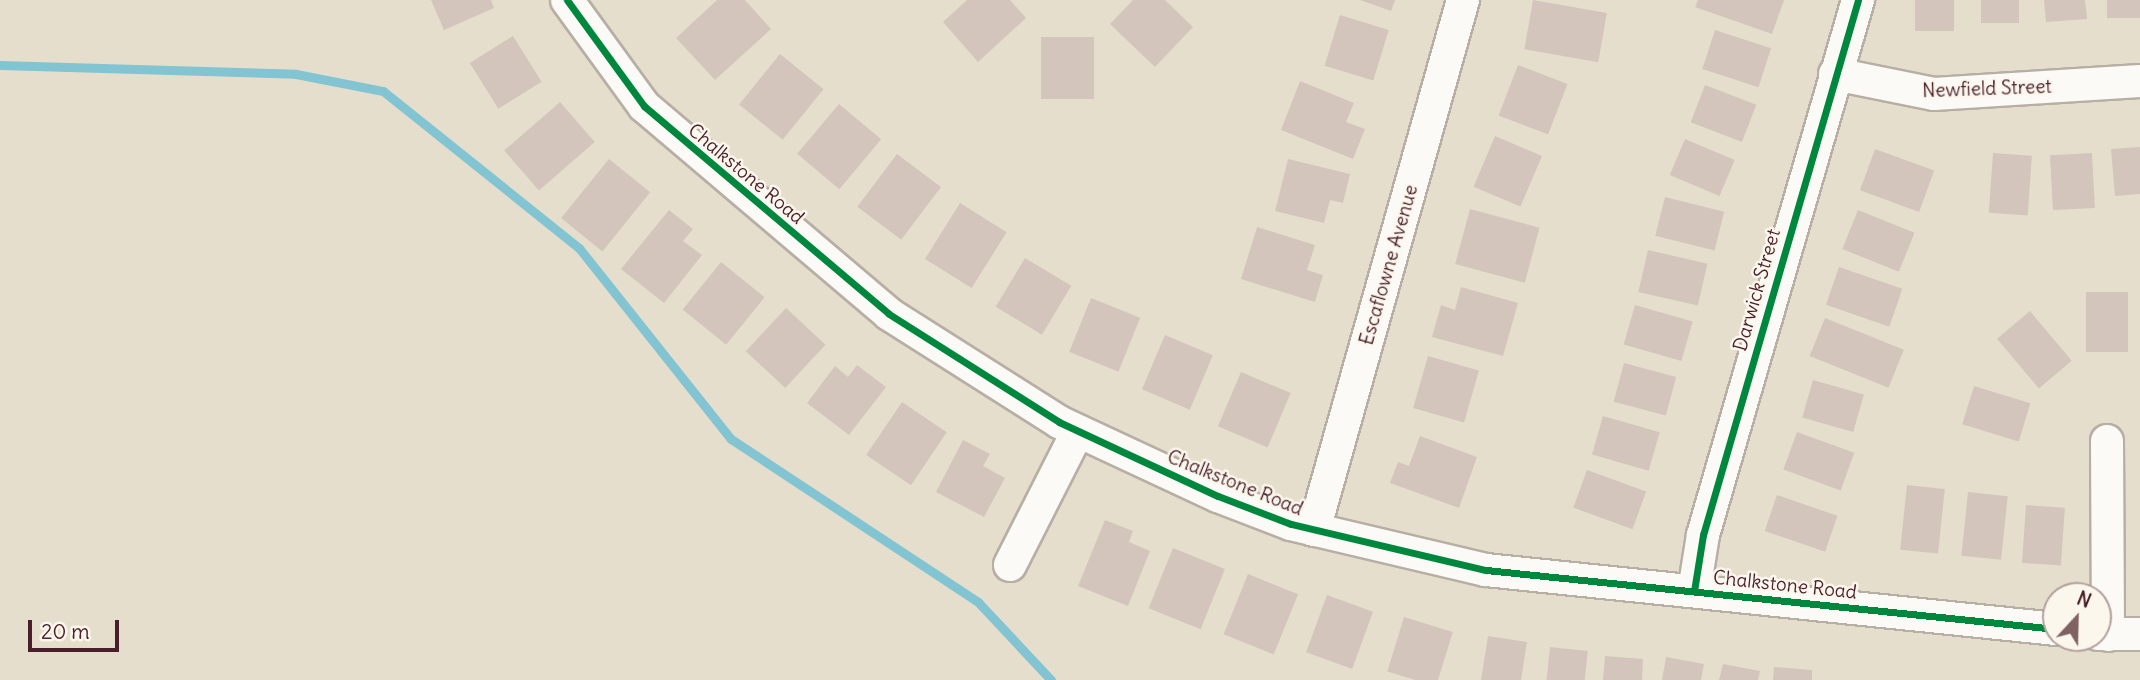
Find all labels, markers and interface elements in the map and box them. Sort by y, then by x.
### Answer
street label: Newfield Street [1922,75,2052,103]
street label: Chalkstone Road [683,119,809,229]
street label: Escaflowne Avenue [1355,182,1423,348]
street label: Darwick Street [1729,226,1785,354]
street label: Chalkstone Road [1164,445,1306,521]
street label: Chalkstone Road [1712,566,1858,604]
north arrow [2042,582,2112,652]
text: N [2074,586,2095,613]
scale bar [32,606,122,650]
text: 20 m [41,618,90,645]

